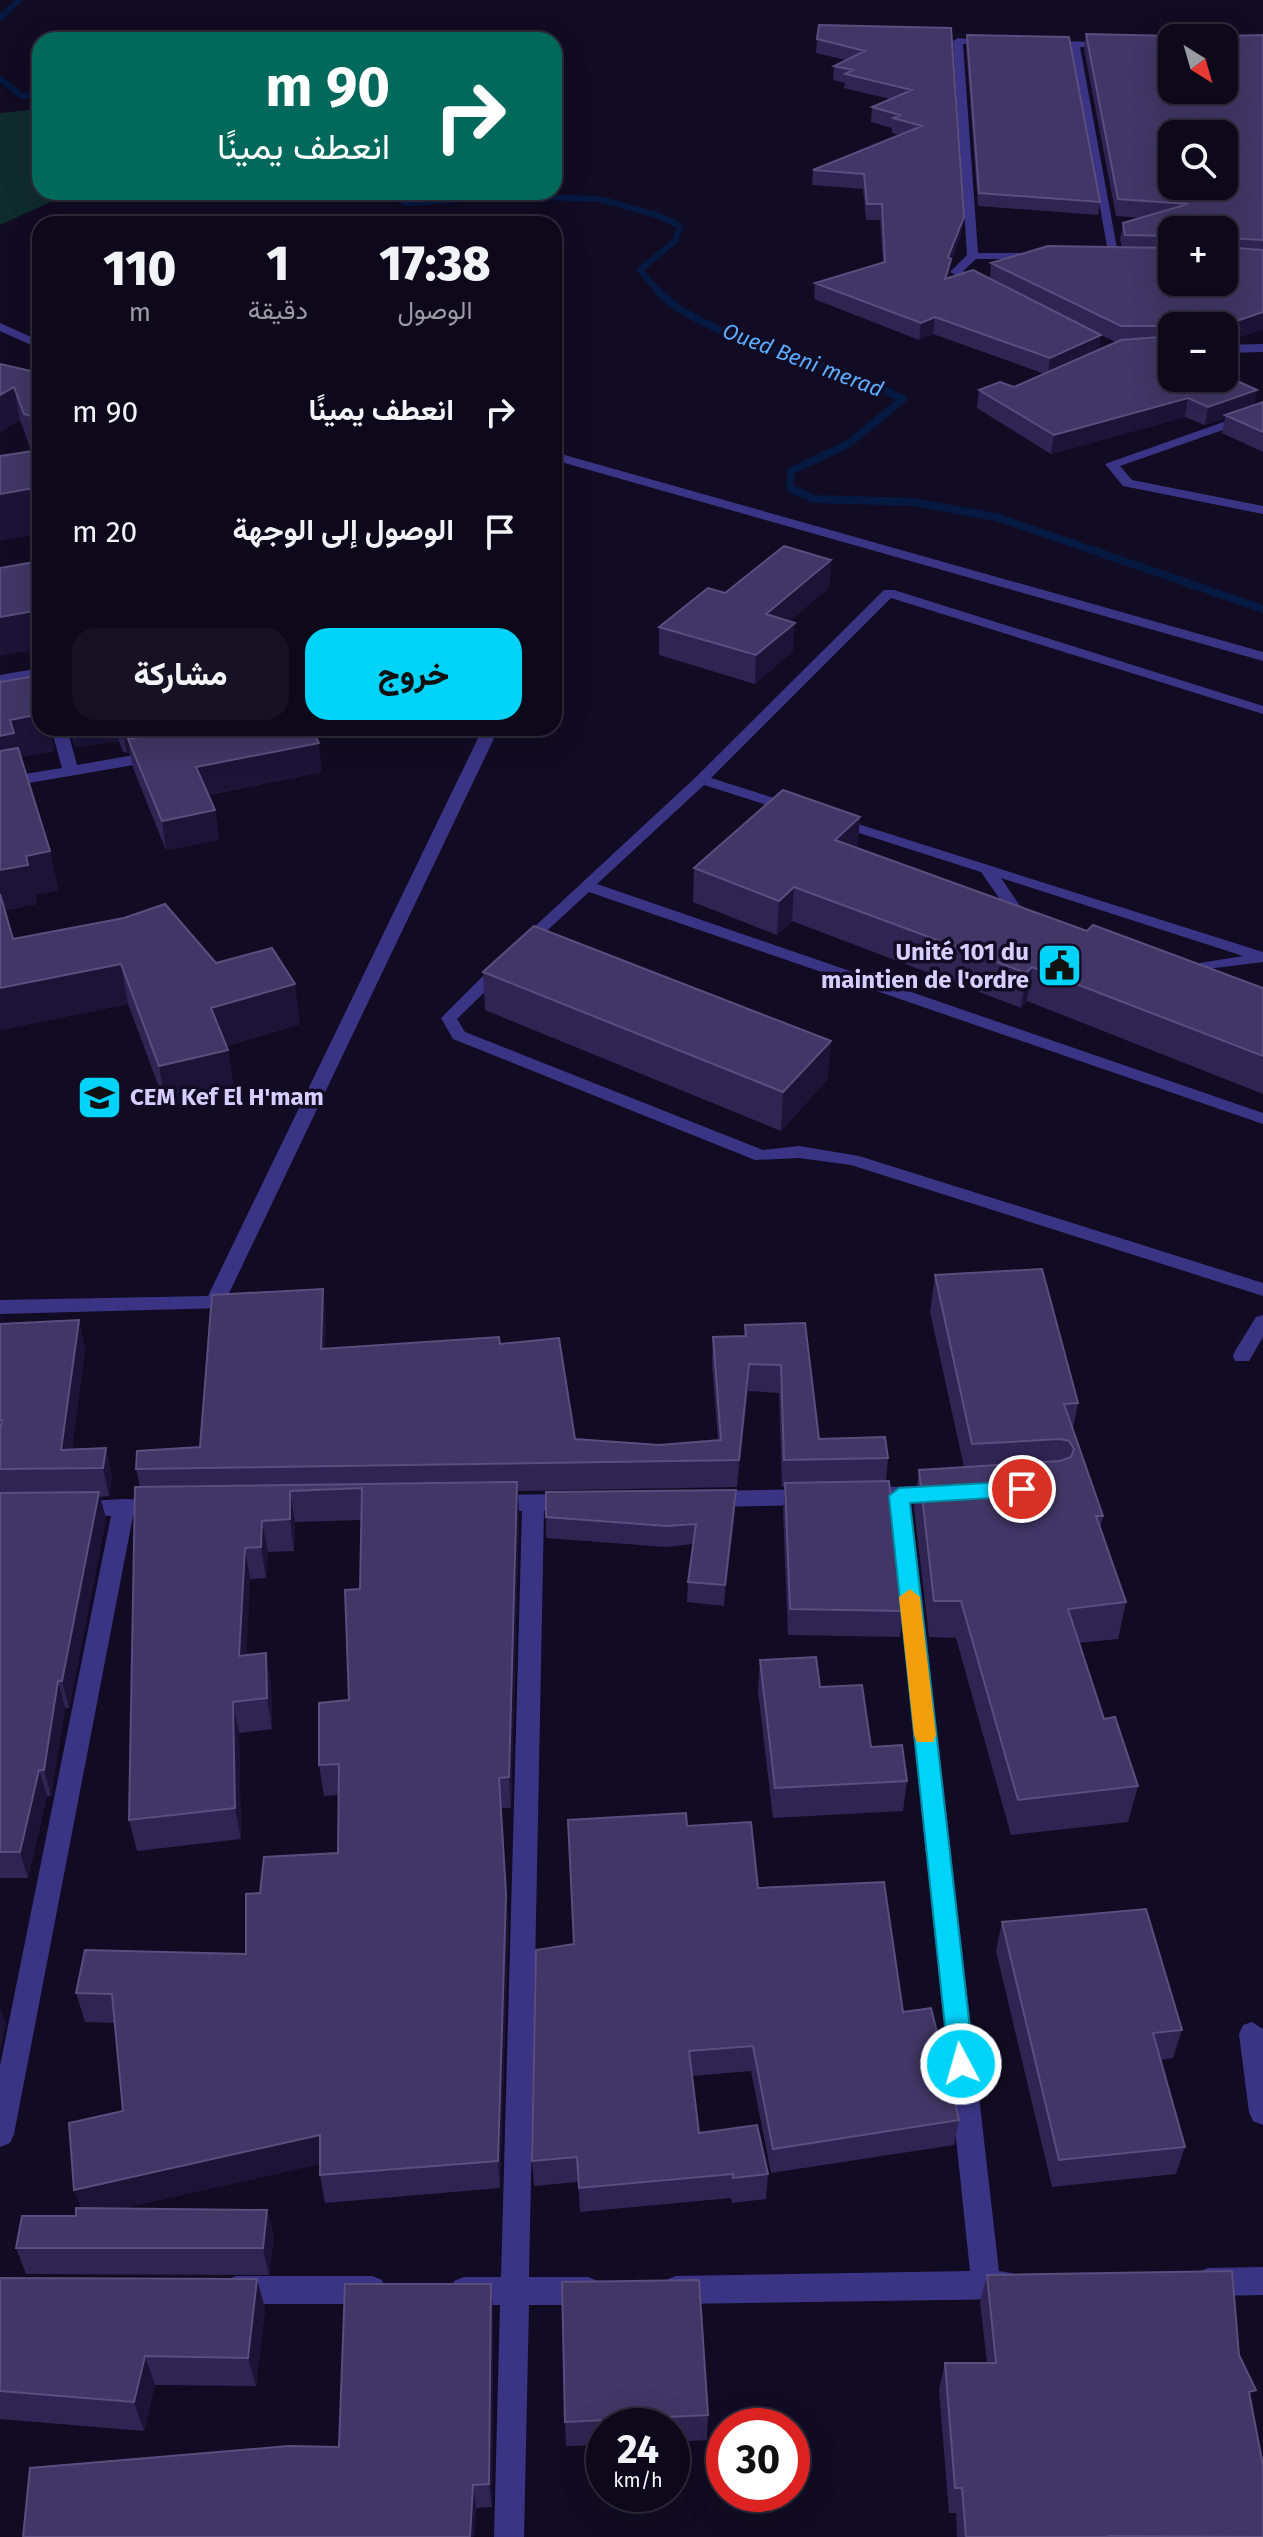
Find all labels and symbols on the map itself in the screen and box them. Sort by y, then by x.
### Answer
north arrow [1158,24,1238,104]
water label: Oued Beni merad [719,317,887,403]
place label: Unité 101 du maintien de l'ordre [821,938,1029,994]
public building icon: Unité 101 du maintien de l'ordre [1036,942,1084,990]
school or university icon: CEM Kef El H'mam [75,1073,123,1121]
place label: CEM Kef El H'mam [130,1083,324,1111]
pin [988,1455,1056,1523]
position arrow [919,2022,1003,2106]
speed limit sign: 30 [706,2408,810,2512]

